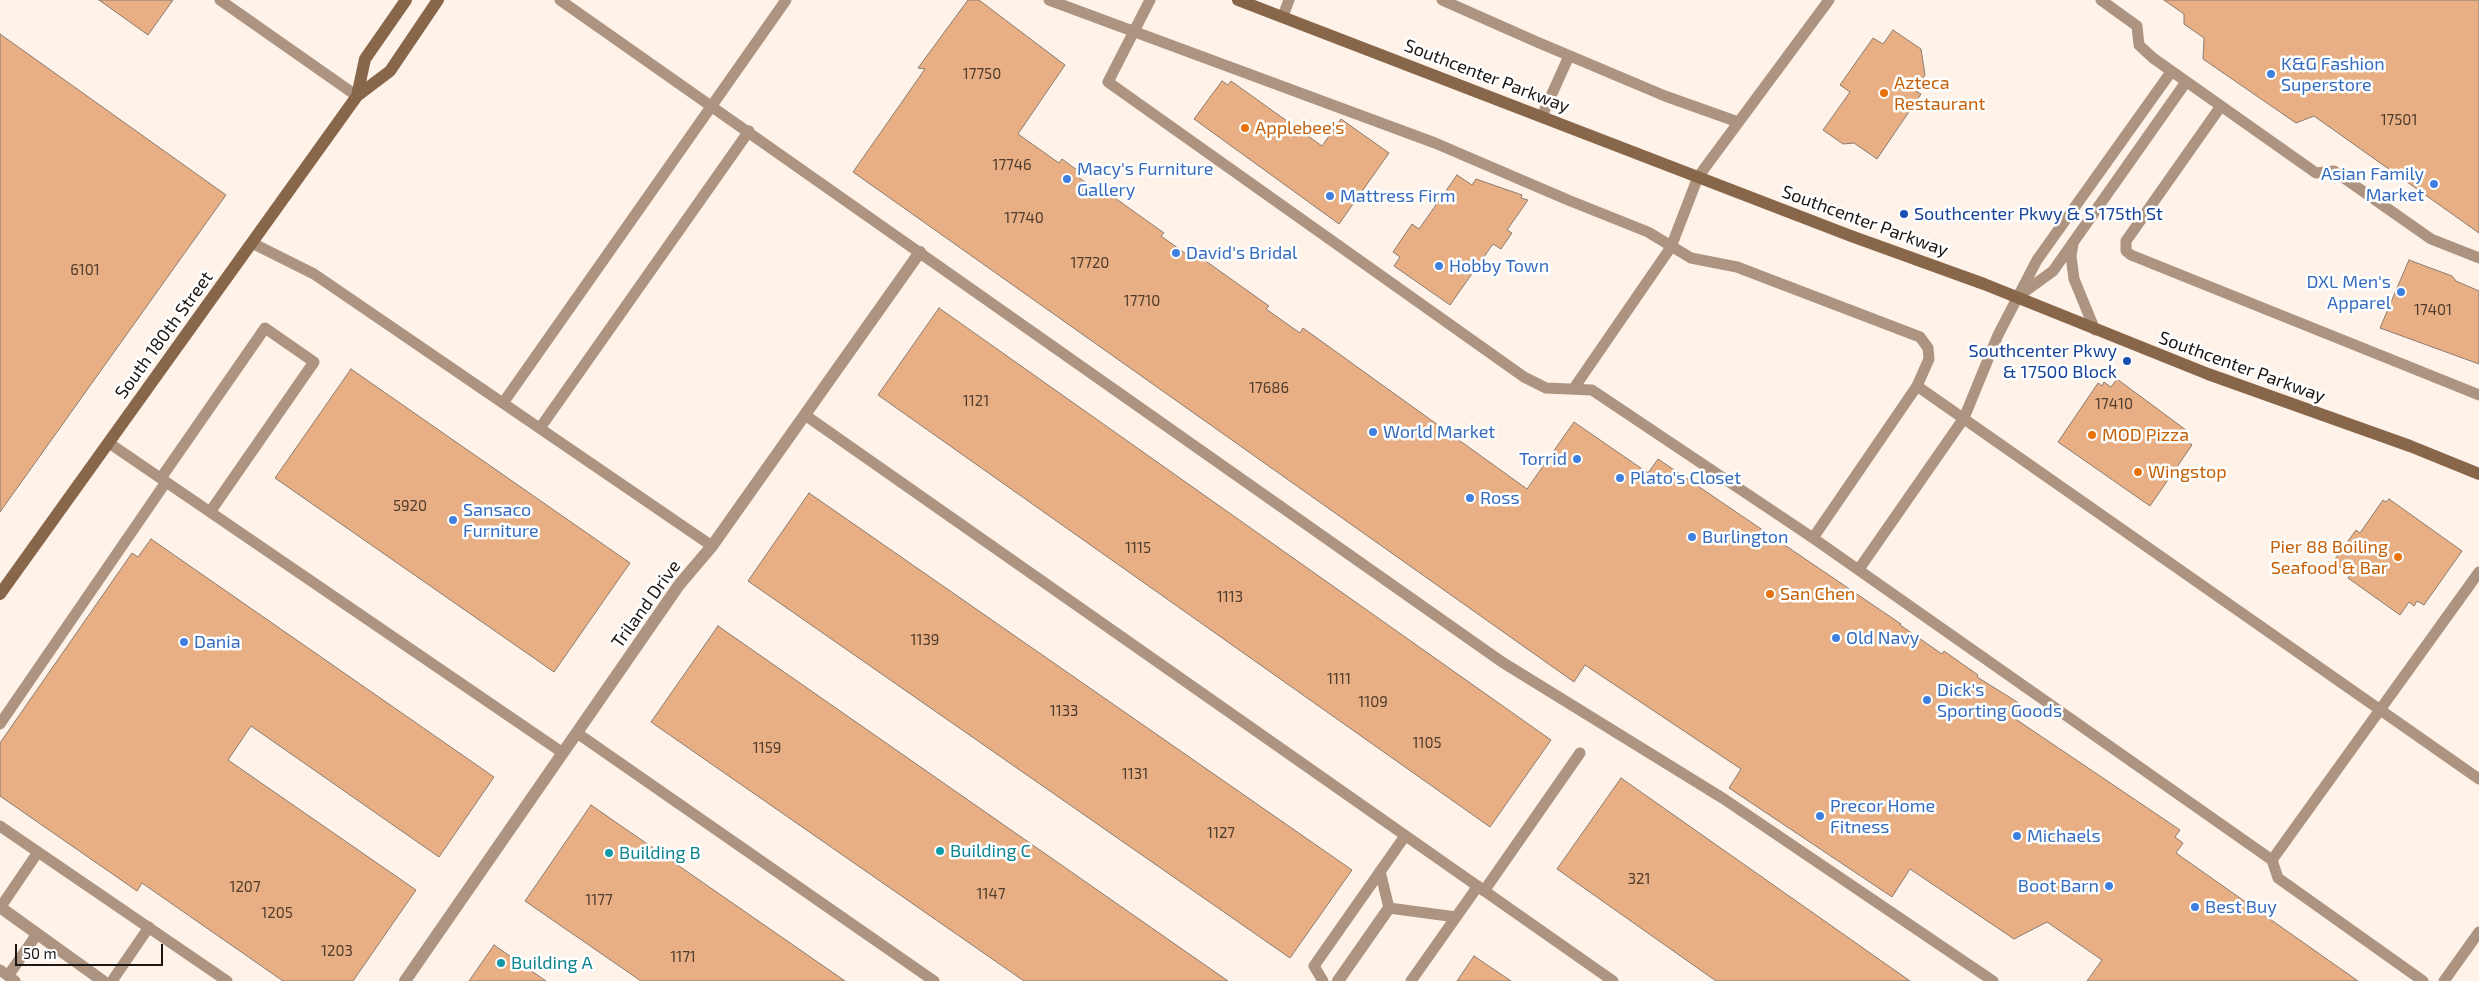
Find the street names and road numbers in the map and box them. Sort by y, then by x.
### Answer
street label: Southcenter Parkway [1401,34,1573,118]
street label: Southcenter Parkway [1779,181,1951,261]
street label: South 180th Street [111,267,217,403]
street label: Southcenter Parkway [2156,327,2328,407]
street label: Triland Drive [607,556,685,652]

